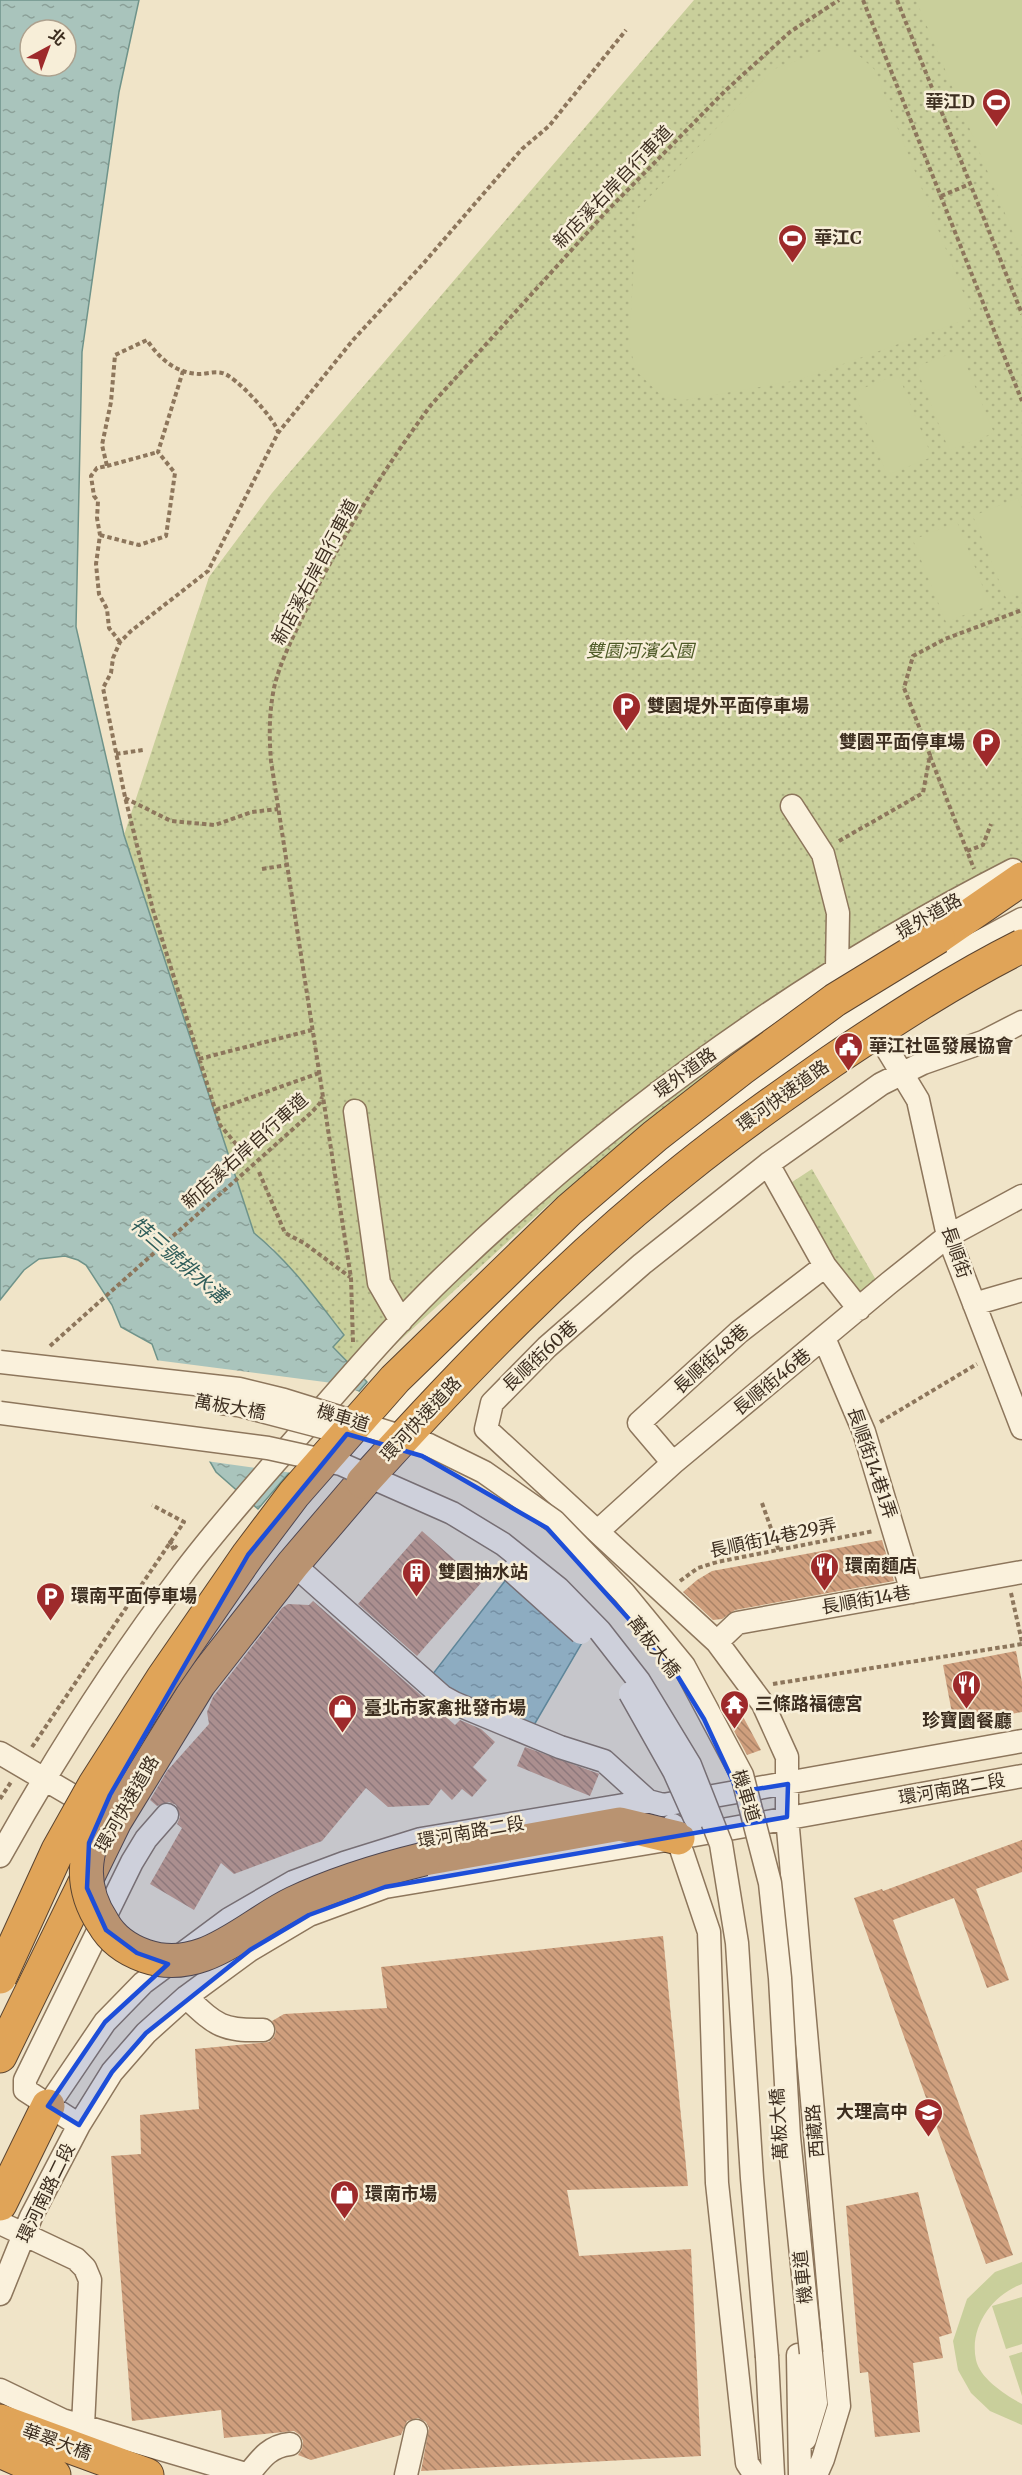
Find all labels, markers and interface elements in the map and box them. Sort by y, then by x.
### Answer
north arrow [18,18,78,78]
text: 北 [45,24,70,49]
sports icon: 華江D [980,86,1012,128]
place label: 華江D [925,90,975,113]
street label: 新店溪右岸自行車道 [548,120,677,253]
sports icon: 華江C [777,222,809,264]
place label: 華江C [814,226,862,249]
street label: 新店溪右岸自行車道 [266,495,363,649]
park label: 雙園河濱公園 [586,639,697,662]
parking icon: 雙園堤外平面停車場 [610,690,642,732]
place label: 雙園堤外平面停車場 [647,694,809,717]
parking icon: 雙園平面停車場 [970,726,1002,768]
place label: 雙園平面停車場 [839,730,965,753]
street label: 提外道路 [892,888,966,944]
public building icon: 華江社區發展協會 [832,1030,864,1072]
place label: 華江社區發展協會 [869,1034,1014,1057]
street label: 堤外道路 [649,1042,721,1103]
street label: 環河快速道路 [732,1055,833,1137]
street label: 新店溪右岸自行車道 [177,1088,313,1213]
water label: 特三號排水溝 [126,1211,235,1310]
street label: 長順街 [937,1223,976,1281]
street label: 長順街60巷 [497,1315,582,1396]
street label: 長順街48巷 [668,1319,753,1399]
street label: 長順街46巷 [728,1343,815,1420]
street label: 環河快速道路 [375,1371,466,1466]
street label: 萬板大橋 [193,1389,268,1424]
street label: 機車道 [314,1399,372,1436]
street label: 長順街14巷1弄 [843,1404,902,1522]
street label: 長順街14巷29弄 [707,1513,839,1562]
restaurant icon: 環南麵店 [808,1550,840,1592]
place label: 環南麵店 [845,1554,917,1577]
building icon: 雙園抽水站 [401,1556,433,1598]
place label: 雙園抽水站 [438,1560,528,1583]
parking icon: 環南平面停車場 [34,1580,66,1622]
street label: 長順街14巷 [819,1580,912,1619]
place label: 環南平面停車場 [71,1584,197,1607]
street label: 萬板大橋 [623,1611,686,1682]
restaurant icon: 珍寶園餐廳 [951,1668,983,1710]
temple icon: 三條路福德宮 [718,1688,750,1730]
shop icon: 臺北市家禽批發市場 [327,1692,359,1734]
place label: 三條路福德宮 [755,1692,863,1715]
place label: 臺北市家禽批發市場 [364,1696,526,1719]
place label: 珍寶園餐廳 [922,1709,1012,1732]
street label: 環河快速道路 [90,1751,164,1856]
street label: 機車道 [728,1767,765,1825]
street label: 環河南路二段 [897,1768,1007,1809]
street label: 環河南路二段 [416,1811,526,1852]
street label: 萬板大橋 [765,2087,792,2161]
school or university icon: 大理高中 [913,2096,945,2138]
place label: 大理高中 [836,2100,908,2123]
street label: 西藏路 [801,2103,828,2159]
street label: 環河南路二段 [12,2139,80,2246]
shop icon: 環南市場 [328,2178,360,2220]
place label: 環南市場 [365,2182,437,2205]
street label: 機車道 [788,2249,817,2305]
street label: 華翠大橋 [19,2418,95,2465]

